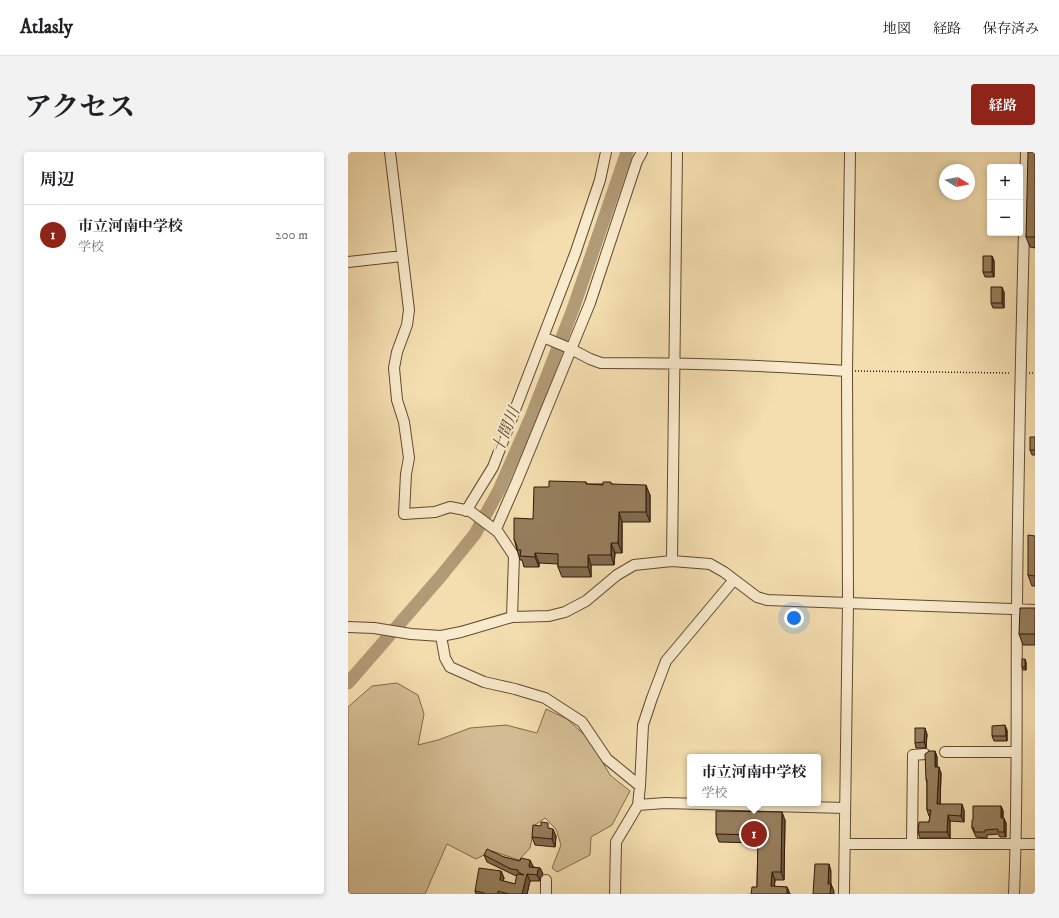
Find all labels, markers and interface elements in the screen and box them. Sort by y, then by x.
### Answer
text: Atlasly [20,16,73,39]
text: 地図 [883,20,911,38]
text: 経路 [933,20,961,38]
text: 保存済み [983,20,1039,38]
button: 経路 [971,84,1035,125]
text: アクセス [24,90,135,125]
north arrow [939,164,975,200]
map controls [987,164,1023,236]
button: + [987,164,1023,200]
text: 周辺 [40,169,74,191]
button: − [987,200,1023,236]
text: 市立河南中学校 [78,217,183,236]
text: 1 [51,227,55,243]
text: 200 m [275,227,308,243]
text: 学校 [78,239,104,255]
water label: 十間川 [488,403,525,456]
your location [784,608,804,628]
popup [687,754,821,806]
text: 市立河南中学校 [701,763,807,782]
text: 学校 [701,785,728,801]
pin: 1 [741,819,767,849]

